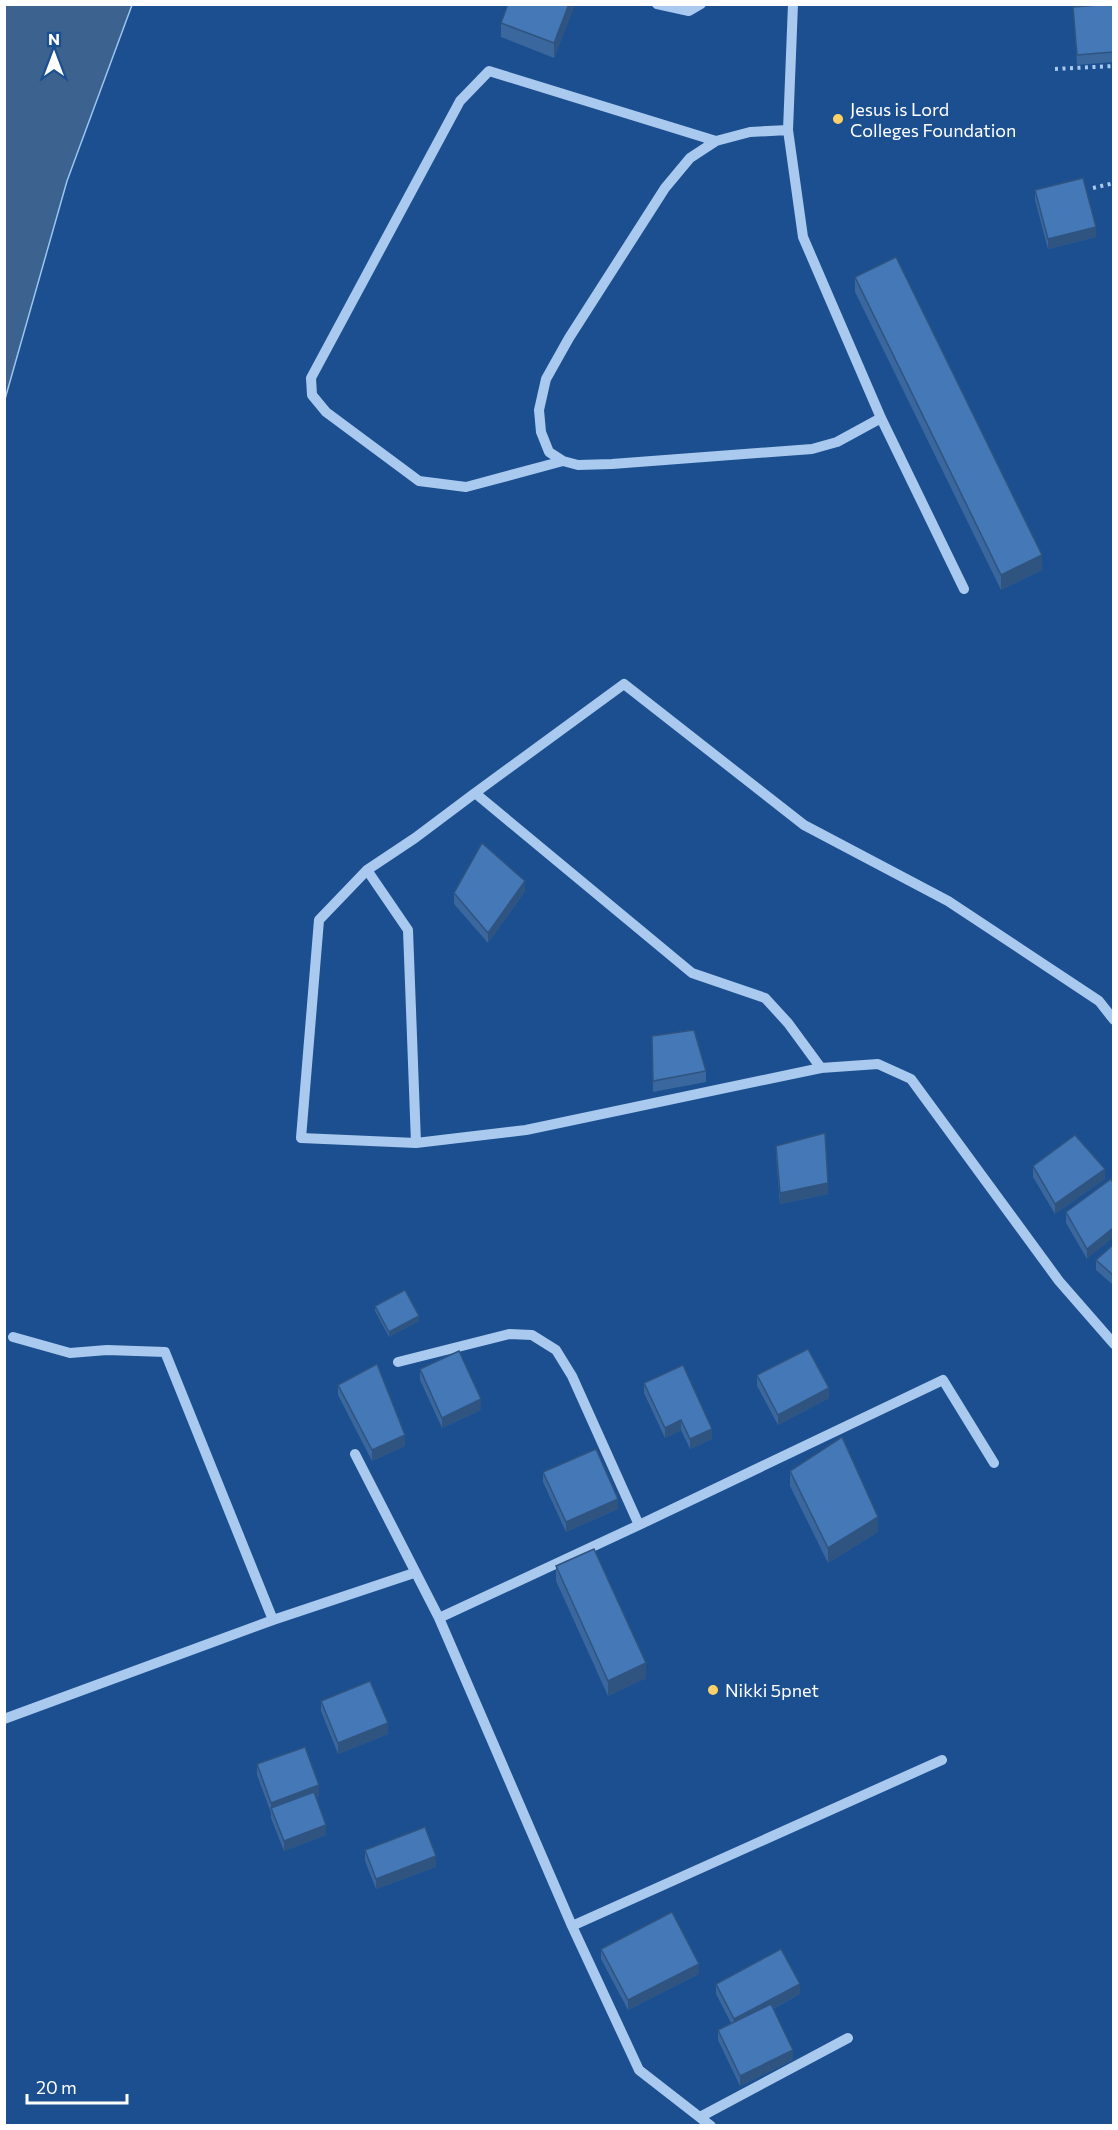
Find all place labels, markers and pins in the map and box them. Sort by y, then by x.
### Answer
place label: Jesus is Lord Colleges Foundation [850,98,1016,141]
marker: Jesus is Lord Colleges Foundation [831,112,845,126]
place label: Nikki 5pnet [725,1679,819,1701]
marker: Nikki 5pnet [706,1683,720,1697]

